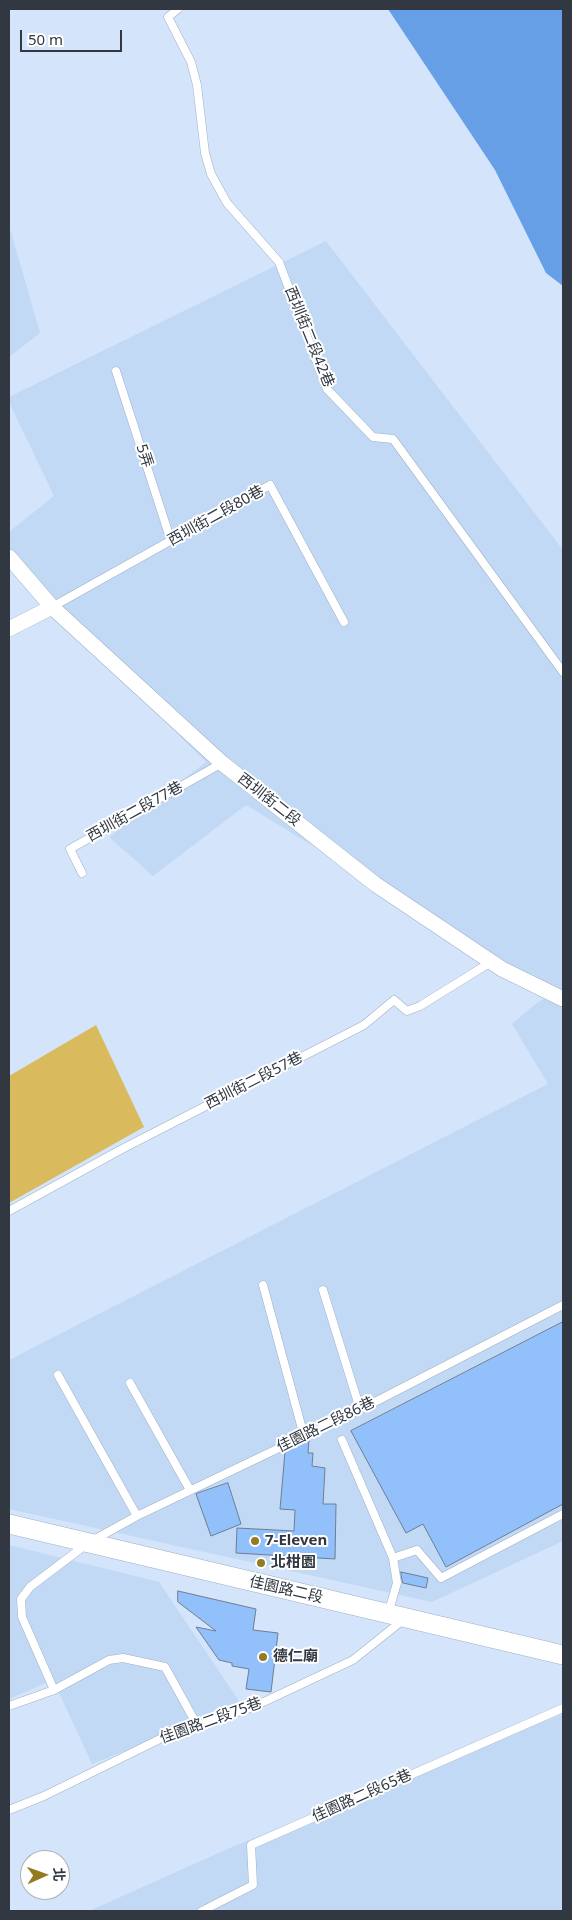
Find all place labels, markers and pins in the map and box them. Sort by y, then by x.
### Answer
place label: 7-Eleven [265,1532,327,1550]
marker: 7-Eleven [249,1535,261,1547]
place label: 北柑園 [271,1554,316,1572]
marker: 北柑園 [255,1557,267,1569]
place label: 德仁廟 [273,1648,318,1666]
marker: 德仁廟 [257,1651,269,1663]

